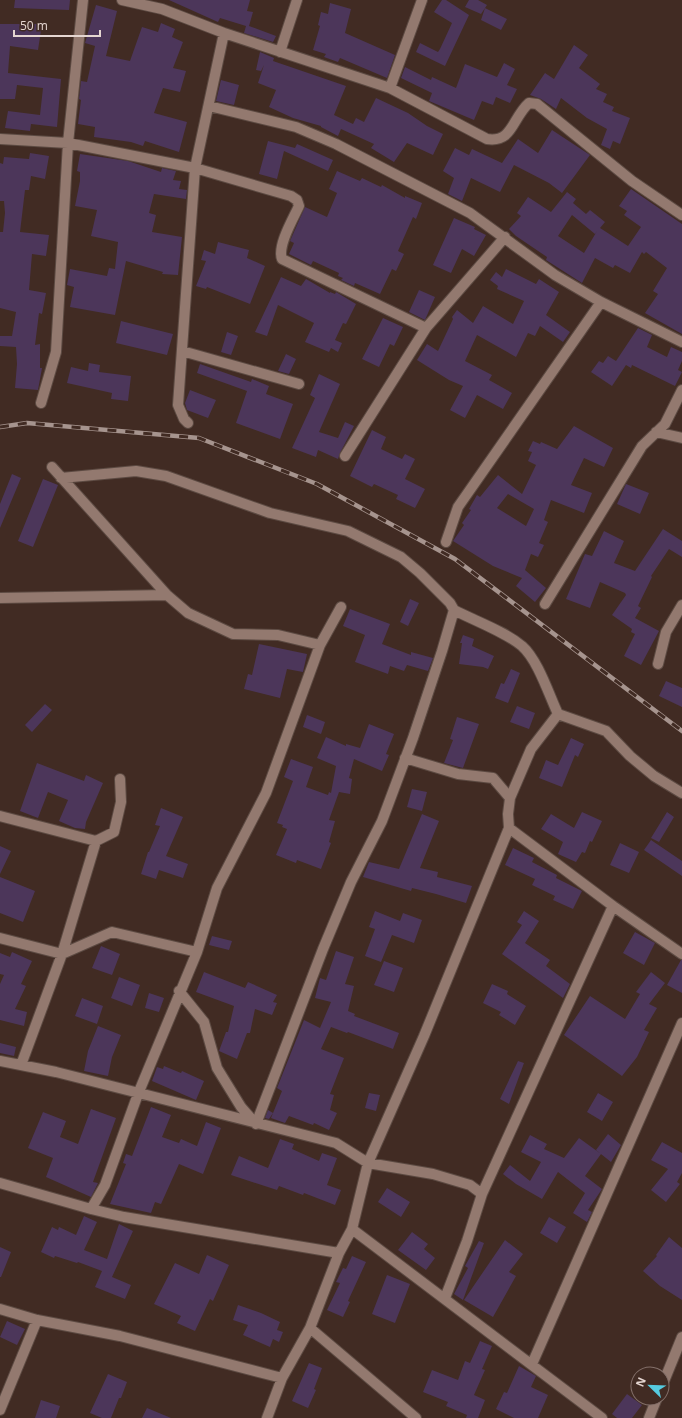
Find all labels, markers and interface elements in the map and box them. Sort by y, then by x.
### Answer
scale bar [14,12,100,38]
text: 50 m [20,17,48,34]
north arrow [630,1366,670,1406]
text: N [632,1375,649,1389]

